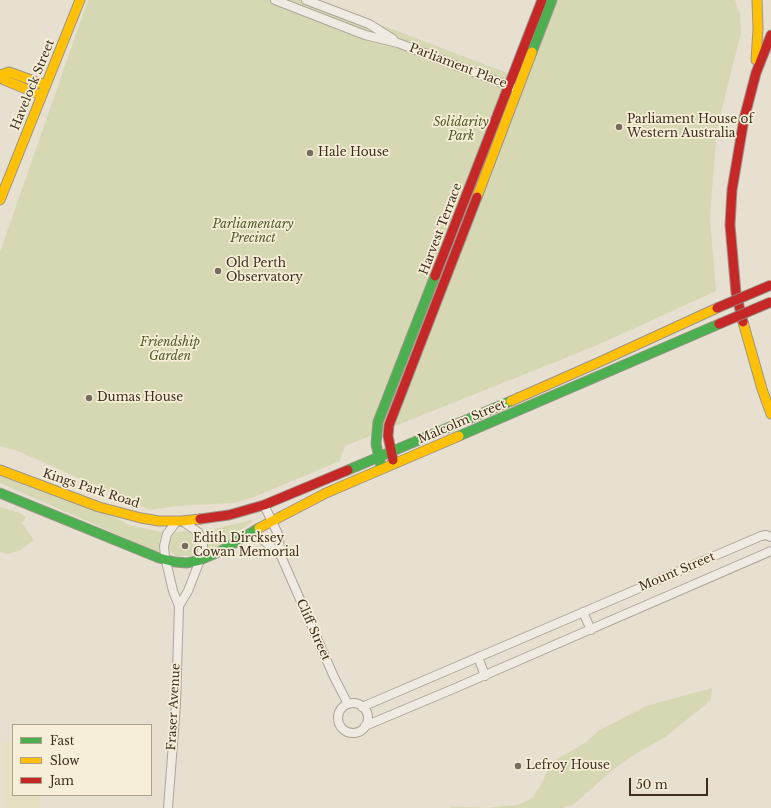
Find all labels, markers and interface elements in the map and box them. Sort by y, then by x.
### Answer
street label: Havelock Street [8,38,58,132]
street label: Parliament Place [407,41,509,91]
place label: Parliament House of Western Australia [627,113,753,141]
park label: Solidarity Park [433,116,489,144]
marker: Parliament House of Western Australia [614,122,624,132]
place label: Hale House [318,146,389,160]
marker: Hale House [305,148,315,158]
street label: Harvest Terrace [417,181,465,277]
park label: Parliamentary Precinct [212,218,294,246]
place label: Old Perth Observatory [226,257,303,285]
marker: Old Perth Observatory [213,266,223,276]
park label: Friendship Garden [140,336,200,364]
place label: Dumas House [97,391,183,405]
marker: Dumas House [84,393,94,403]
street label: Malcolm Street [416,397,508,447]
street label: Kings Park Road [41,467,141,511]
place label: Edith Dircksey Cowan Memorial [193,532,299,560]
marker: Edith Dircksey Cowan Memorial [180,541,190,551]
street label: Mount Street [637,550,717,594]
street label: Cliff Street [293,597,333,663]
street label: Fraser Avenue [165,663,183,751]
legend [12,724,152,796]
text: Fast [50,733,74,748]
text: Slow [50,753,79,768]
place label: Lefroy House [526,759,610,773]
marker: Lefroy House [513,761,523,771]
scale bar [631,770,710,796]
text: Jam [50,773,74,788]
text: 50 m [636,777,668,792]

